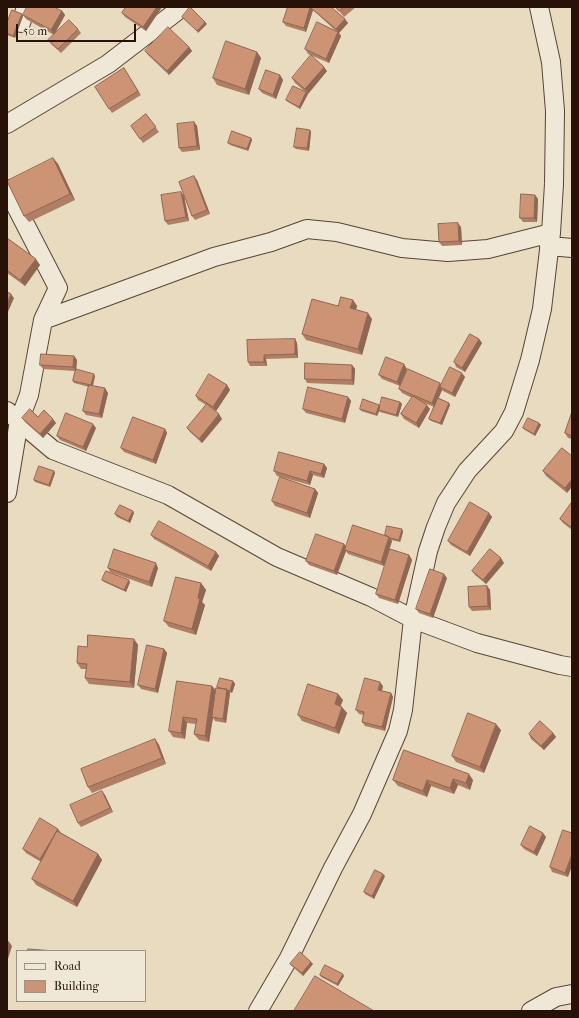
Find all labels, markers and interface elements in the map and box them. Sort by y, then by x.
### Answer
scale bar [18,16,138,42]
text: 50 m [23,24,47,38]
legend [16,950,146,1002]
text: Road [54,959,81,973]
text: Building [54,979,99,993]

